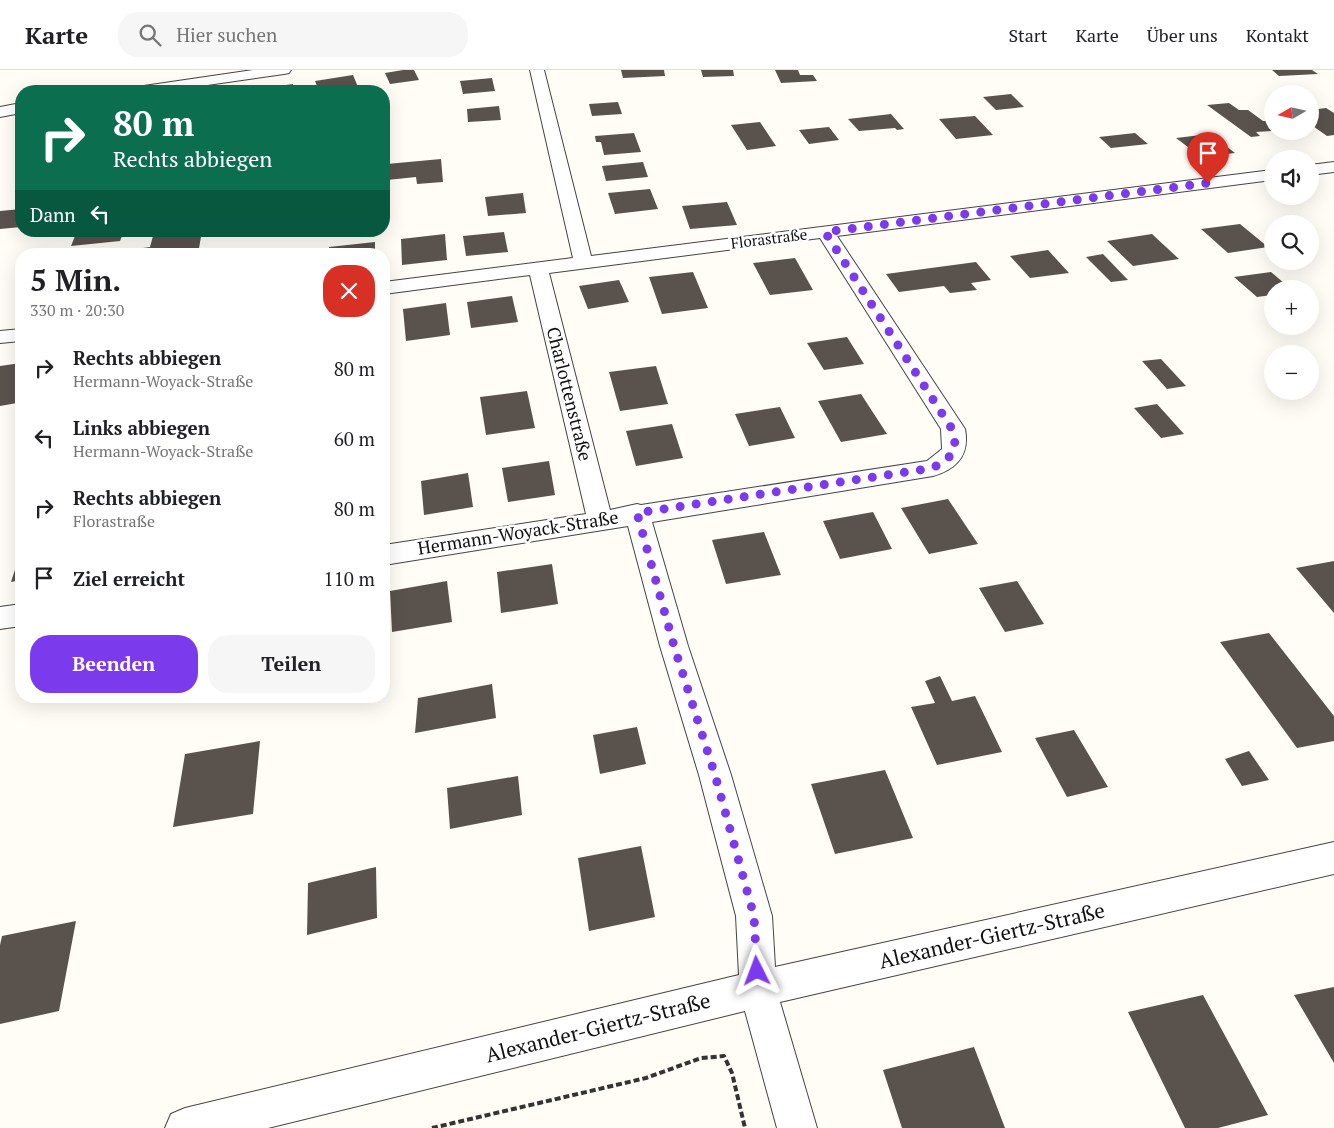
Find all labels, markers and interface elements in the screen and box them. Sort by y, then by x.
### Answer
search box [118,12,468,57]
text: Karte [25,19,88,51]
icon: search [136,21,164,49]
text: Hier suchen [176,22,277,47]
text: Start [1008,23,1047,47]
text: Karte [1075,23,1119,47]
text: Über uns [1147,23,1218,47]
text: Kontakt [1246,23,1309,47]
north arrow [1264,85,1319,140]
map controls [1264,85,1319,400]
text: 80 m [113,100,194,146]
icon: right [30,105,95,170]
pin [1187,132,1229,183]
icon: arrive [1194,139,1222,167]
text: Rechts abbiegen [113,144,272,173]
button: sound [1264,150,1319,205]
icon: left [86,200,114,228]
text: Dann [30,202,76,227]
button: search [1264,215,1319,270]
street label: Florastraße [730,223,808,253]
text: 5 Min. [30,260,121,300]
button: close [323,265,375,317]
button: + [1264,280,1319,335]
text: 330 m · 20:30 [30,299,124,321]
street label: Charlottenstraße [542,324,598,463]
text: Rechts abbiegen [73,345,221,370]
button: − [1264,345,1319,400]
icon: right [30,354,58,382]
text: 80 m [334,356,375,381]
text: Hermann-Woyack-Straße [73,370,253,392]
text: Links abbiegen [73,415,210,440]
icon: left [30,424,58,452]
text: 60 m [334,426,375,451]
text: Hermann-Woyack-Straße [73,440,253,462]
text: Rechts abbiegen [73,485,221,510]
icon: right [30,494,58,522]
text: 80 m [334,496,375,521]
street label: Hermann-Woyack-Straße [416,504,620,560]
text: Florastraße [73,510,155,532]
icon: arrive [30,564,58,592]
text: Ziel erreicht [73,566,185,591]
text: 110 m [324,566,375,591]
button: Beenden [30,635,198,693]
button: Teilen [208,635,375,693]
street label: Alexander-Giertz-Straße [876,895,1107,975]
position arrow [730,944,782,996]
street label: Alexander-Giertz-Straße [482,986,713,1069]

